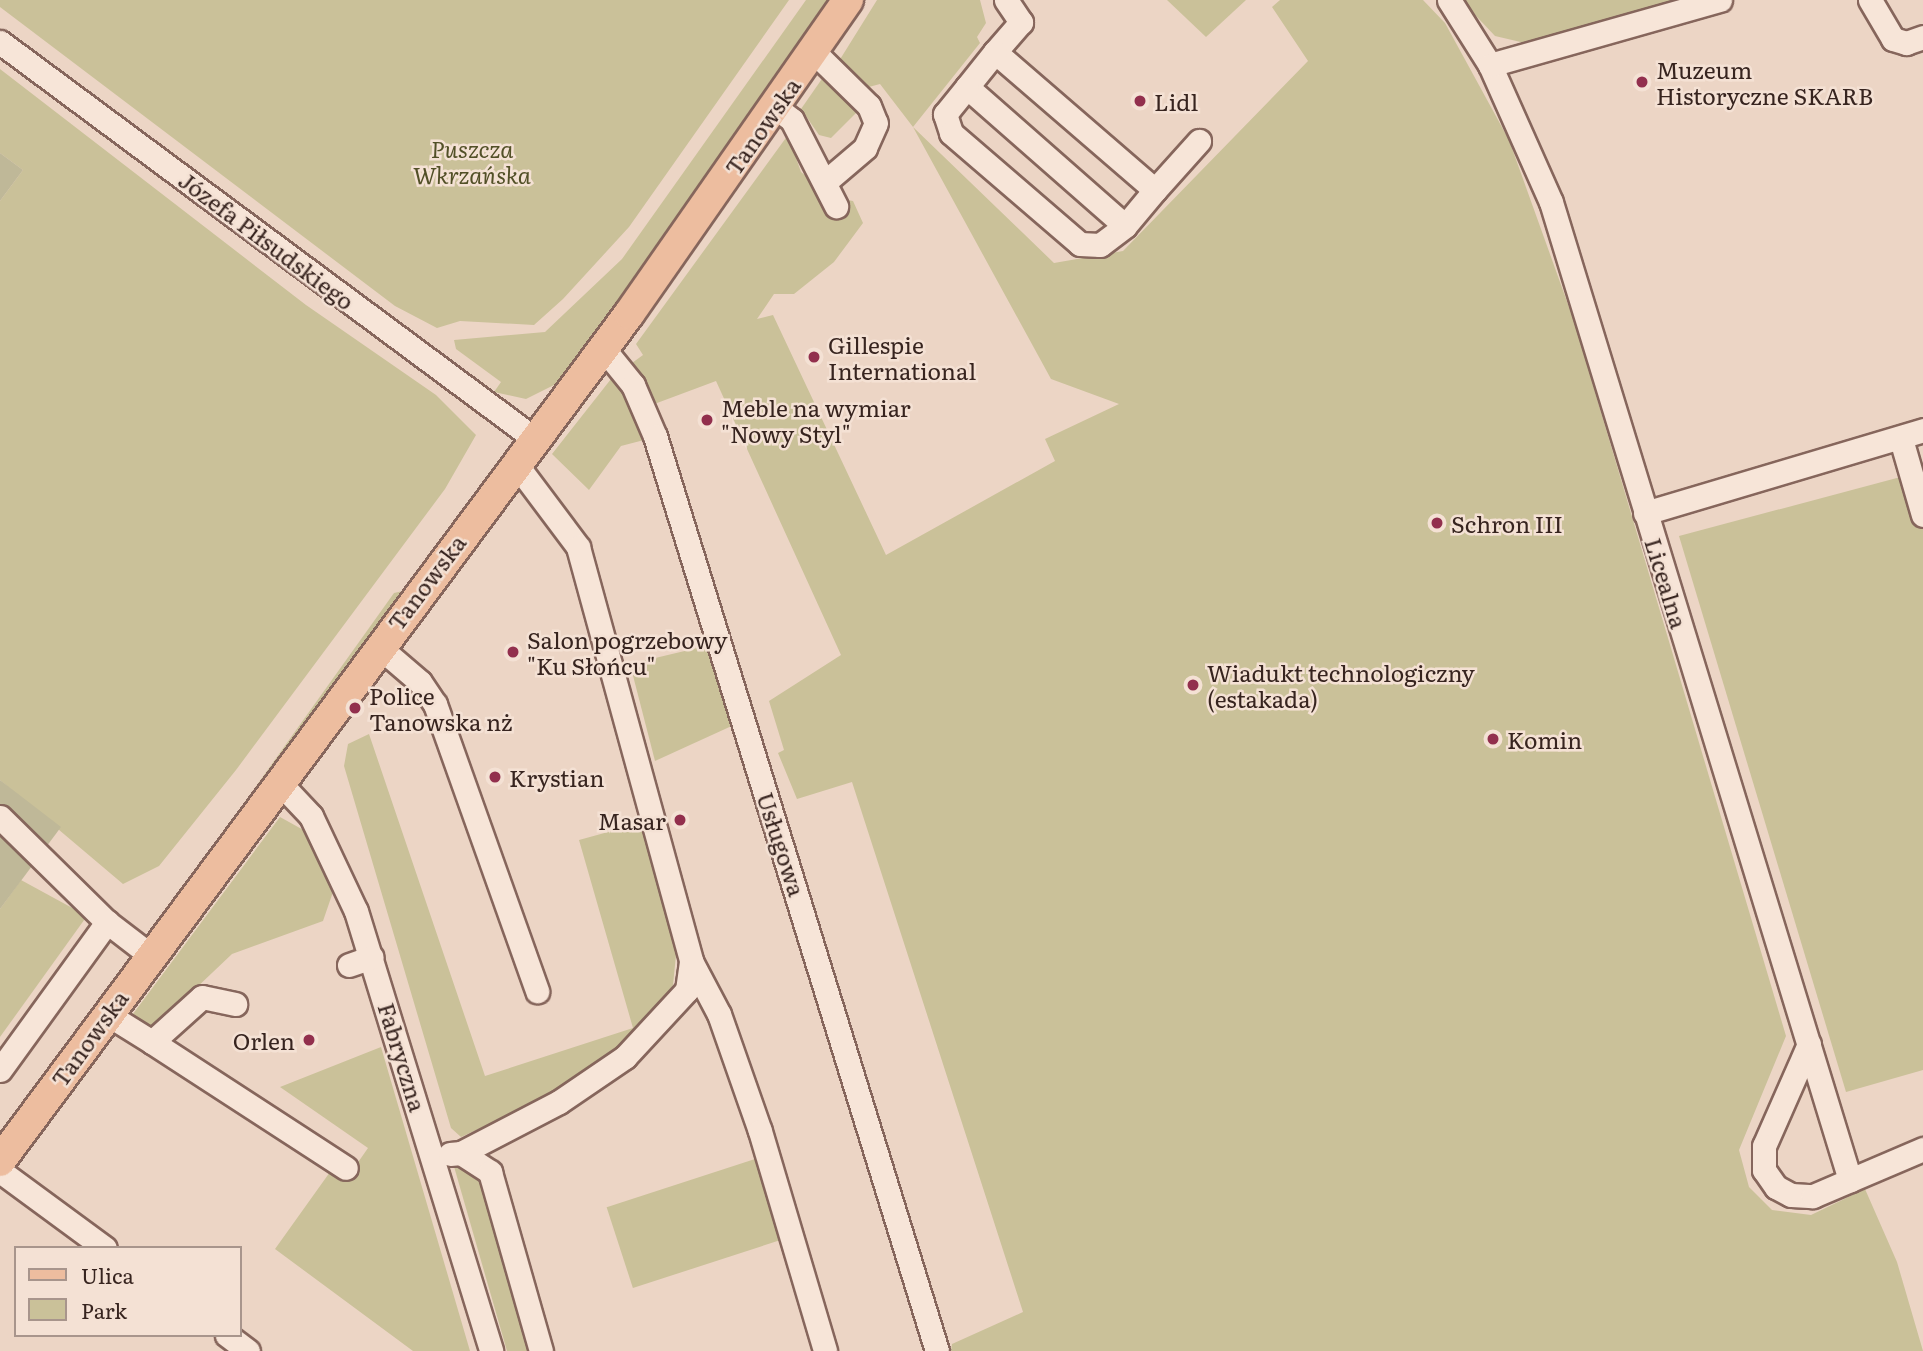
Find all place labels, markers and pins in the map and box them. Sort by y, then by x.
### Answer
place label: Muzeum Historyczne SKARB [1656,55,1873,109]
marker: Muzeum Historyczne SKARB [1634,74,1650,90]
place label: Lidl [1154,87,1198,115]
marker: Lidl [1132,93,1148,109]
place label: Gillespie International [828,330,976,384]
marker: Gillespie International [806,349,822,365]
place label: Meble na wymiar "Nowy Styl" [721,393,911,447]
marker: Meble na wymiar "Nowy Styl" [699,412,715,428]
place label: Schron III [1451,509,1563,537]
marker: Schron III [1429,515,1445,531]
place label: Salon pogrzebowy "Ku Słońcu" [527,625,728,679]
marker: Salon pogrzebowy "Ku Słońcu" [505,644,521,660]
place label: Wiadukt technologiczny (estakada) [1207,658,1475,712]
marker: Wiadukt technologiczny (estakada) [1185,677,1201,693]
place label: Police Tanowska nż [369,681,512,735]
marker: Police Tanowska nż [347,700,363,716]
place label: Komin [1507,725,1582,753]
marker: Komin [1485,731,1501,747]
place label: Krystian [509,763,604,791]
marker: Krystian [487,769,503,785]
place label: Masar [598,806,666,834]
marker: Masar [672,812,688,828]
place label: Orlen [233,1026,295,1054]
marker: Orlen [301,1032,317,1048]

